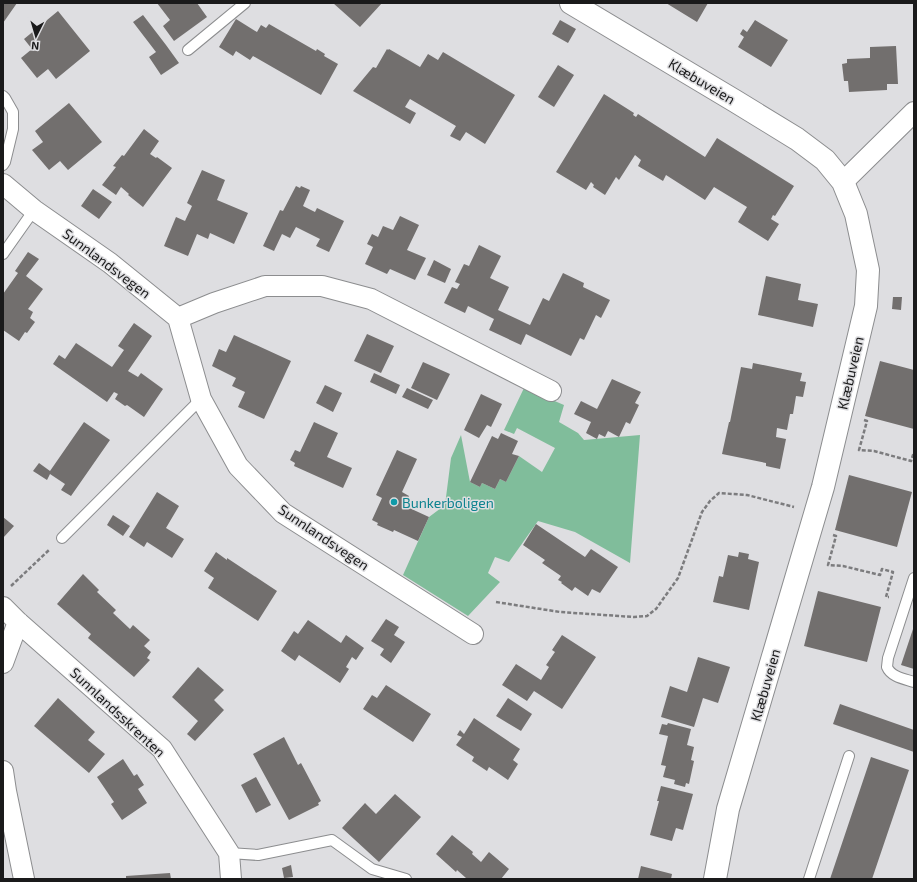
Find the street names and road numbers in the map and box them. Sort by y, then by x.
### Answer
street label: Klæbuveien [666,55,738,107]
street label: Sunnlandsvegen [60,224,154,302]
street label: Klæbuveien [833,335,867,411]
street label: Sunnlandsvegen [276,500,372,574]
street label: Klæbuveien [747,647,783,723]
street label: Sunnlandsskrenten [67,664,169,760]

